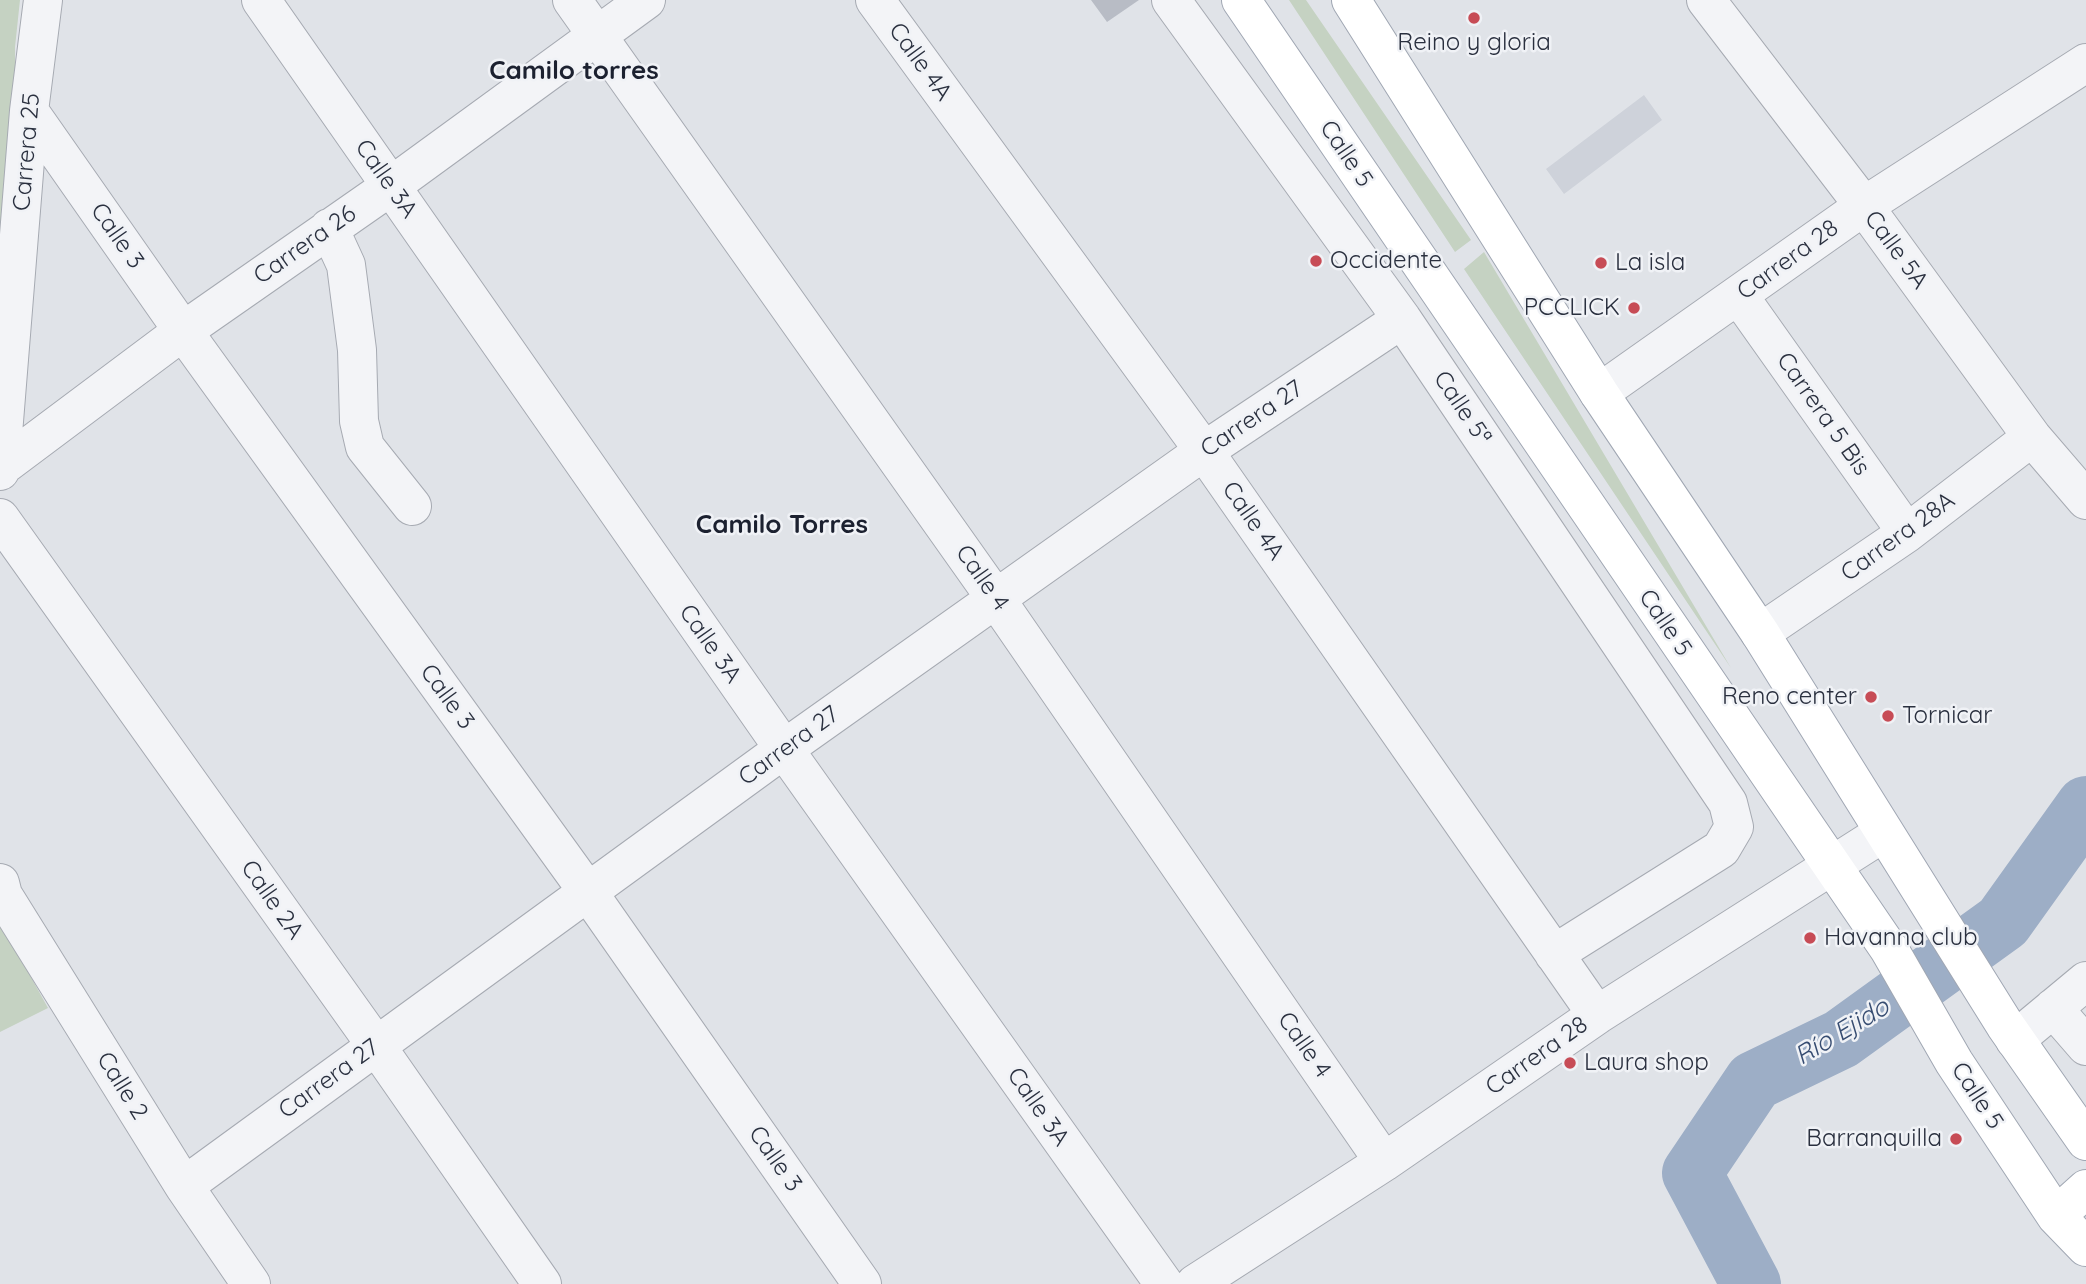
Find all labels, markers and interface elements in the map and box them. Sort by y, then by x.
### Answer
marker: Reino y gloria [1466,10,1482,26]
street label: Calle 4A [882,17,958,107]
place label: Reino y gloria [1397,29,1551,57]
district label: Camilo torres [489,55,659,87]
street label: Carrera 25 [8,92,46,212]
street label: Calle 5 [1313,115,1379,193]
street label: Calle 3A [349,134,423,224]
street label: Calle 3 [84,198,150,274]
street label: Carrera 26 [248,199,362,291]
street label: Calle 5A [1858,205,1934,295]
street label: Carrera 28 [1732,214,1844,306]
place label: Occidente [1330,247,1442,275]
place label: La isla [1615,249,1685,277]
marker: Occidente [1308,253,1324,269]
marker: La isla [1593,255,1609,271]
place label: PCCLICK [1524,294,1620,322]
marker: PCCLICK [1626,300,1642,316]
street label: Carrera 5 Bis [1770,347,1876,481]
street label: Calle 5ª [1427,366,1497,450]
street label: Carrera 27 [1195,374,1309,464]
street label: Calle 4A [1216,476,1290,566]
street label: Carrera 28A [1836,486,1960,588]
district label: Camilo Torres [696,509,868,541]
street label: Calle 4 [949,540,1015,616]
street label: Calle 5 [1632,584,1698,662]
street label: Calle 3A [673,599,747,689]
street label: Calle 3 [414,659,480,735]
place label: Reno center [1722,683,1857,711]
marker: Reno center [1863,689,1879,705]
street label: Carrera 27 [733,700,845,792]
place label: Tornicar [1902,702,1993,730]
marker: Tornicar [1880,708,1896,724]
street label: Calle 2A [234,855,310,945]
place label: Havanna club [1824,924,1978,952]
marker: Havanna club [1802,930,1818,946]
water label: Río Ejido [1789,992,1895,1072]
street label: Calle 4 [1271,1007,1337,1083]
street label: Carrera 28 [1480,1010,1594,1102]
street label: Carrera 27 [273,1033,385,1125]
street label: Calle 2 [90,1047,154,1125]
place label: Laura shop [1584,1049,1709,1077]
marker: Laura shop [1562,1055,1578,1071]
street label: Calle 5 [1945,1057,2009,1135]
street label: Calle 3A [1001,1062,1075,1152]
street label: Calle 3 [742,1121,808,1197]
place label: Barranquilla [1806,1125,1942,1153]
marker: Barranquilla [1948,1131,1964,1147]

